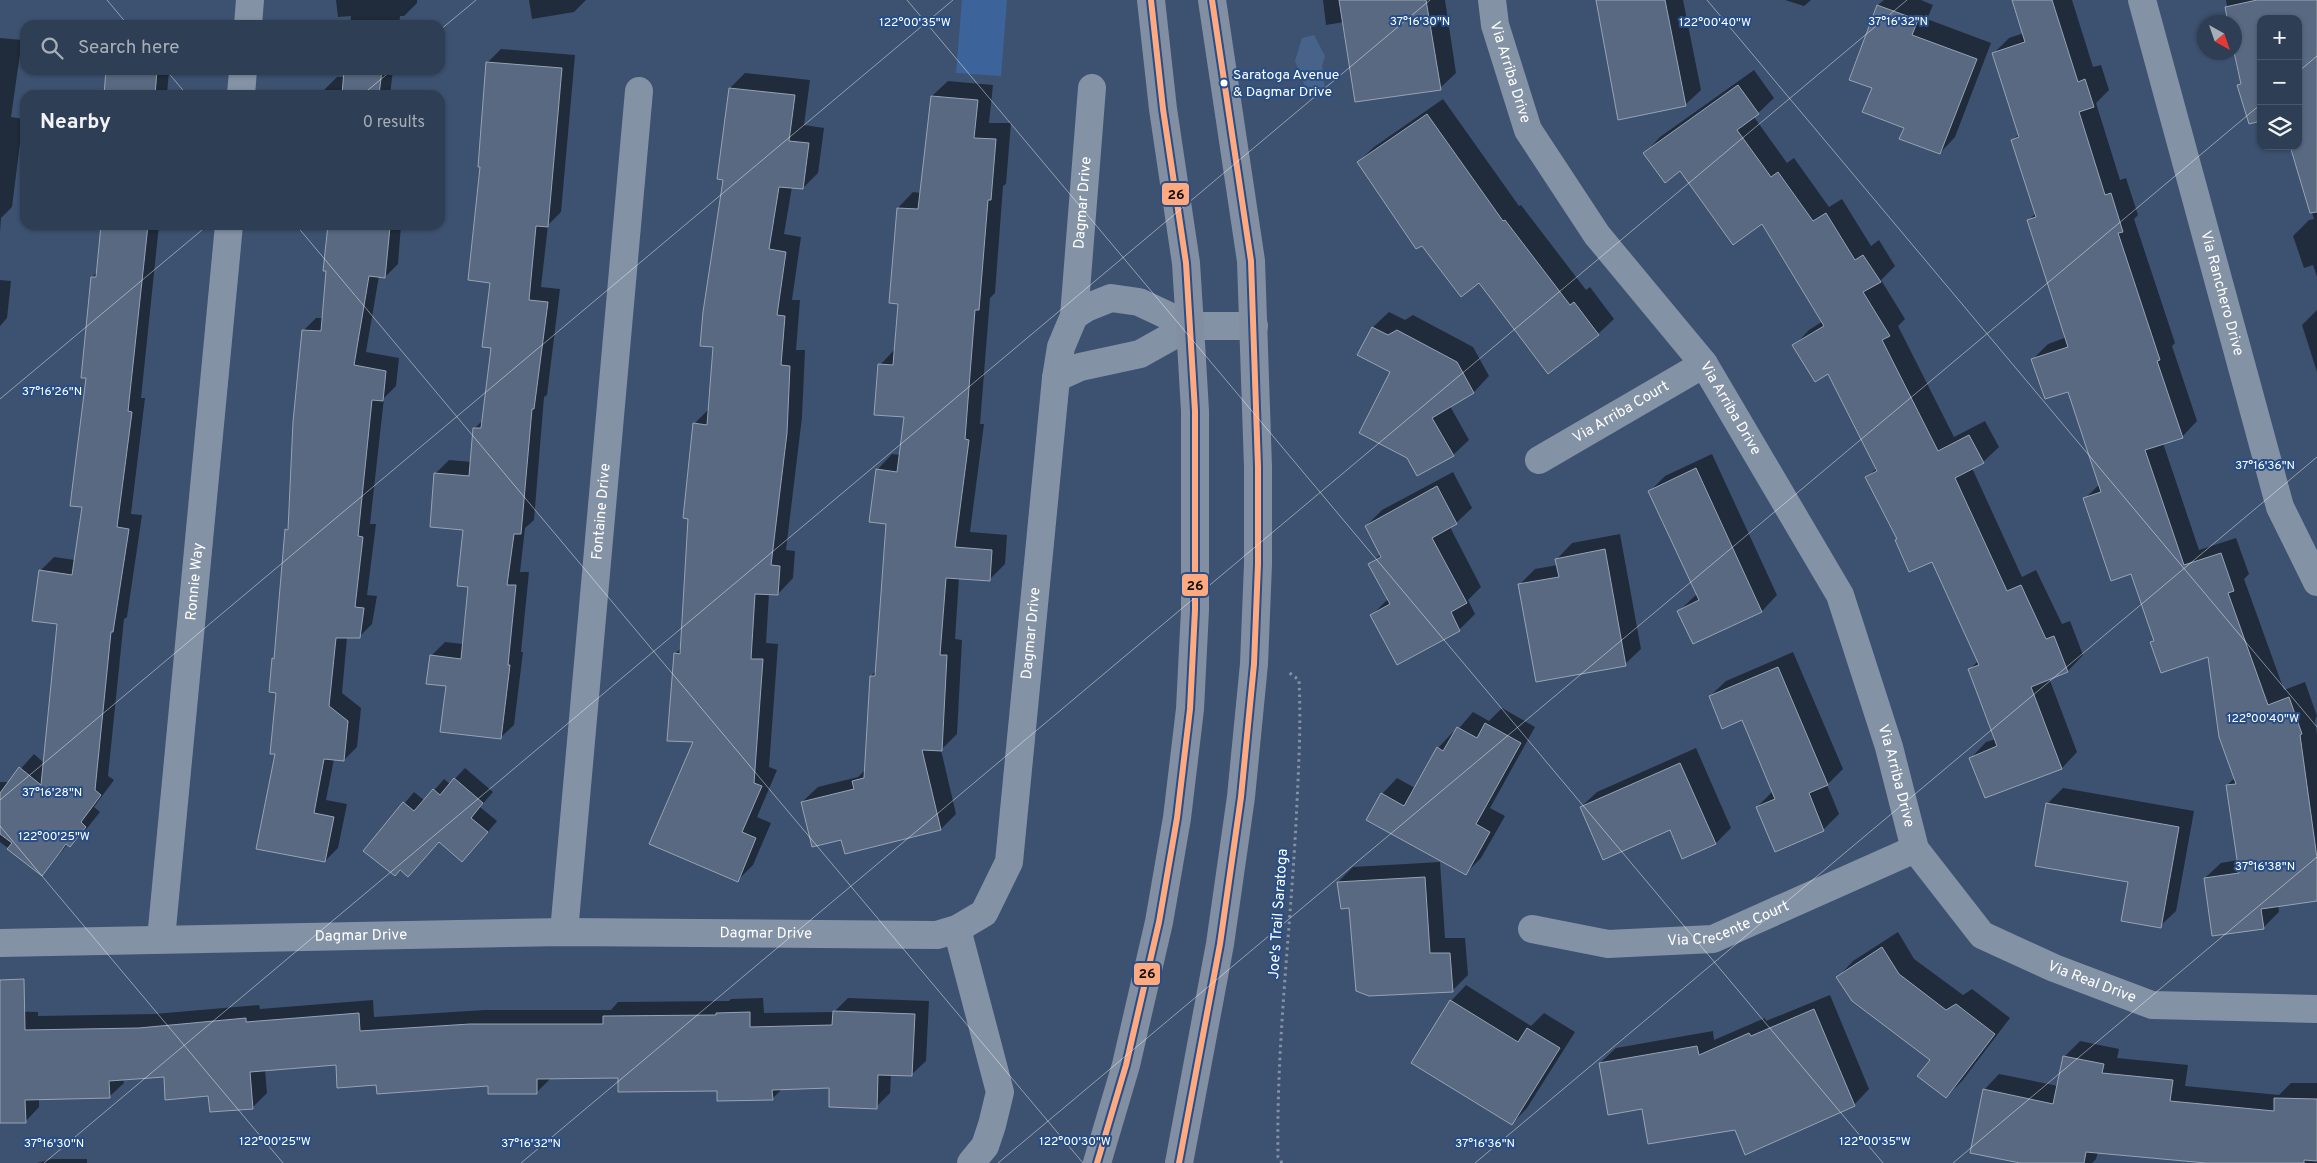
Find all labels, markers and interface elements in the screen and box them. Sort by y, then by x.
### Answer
text: 37°16'30"N [1390,14,1450,30]
text: 37°16'32"N [1868,14,1928,30]
text: 122°00'35"W [879,15,951,31]
text: 122°00'40"W [1679,15,1751,31]
north arrow [2197,15,2242,60]
map controls [2257,15,2302,150]
button: + [2257,15,2302,60]
street label: Via Arriba Drive [1485,19,1535,126]
search box [20,20,445,75]
icon: search [38,34,66,62]
text: Search here [78,36,180,60]
button: − [2257,60,2302,105]
place label: Saratoga Avenue & Dagmar Drive [1233,67,1339,101]
marker: Saratoga Avenue & Dagmar Drive [1219,78,1229,88]
button: layers [2257,105,2302,150]
text: Nearby [40,109,111,136]
text: 0 results [363,113,425,133]
street label: Dagmar Drive [1070,156,1096,250]
line badge: 26 [1161,182,1190,206]
text: 26 [1167,187,1185,204]
street label: Via Ranchero Drive [2196,229,2248,358]
street label: Via Arriba Drive [1695,358,1765,459]
street label: Via Arriba Court [1569,377,1673,448]
text: 37°16'26"N [22,384,82,400]
text: 37°16'36"N [2235,458,2295,474]
street label: Fontaine Drive [588,463,615,561]
street label: Ronnie Way [182,542,208,621]
line badge: 26 [1181,573,1209,597]
text: 26 [1186,578,1204,595]
street label: Dagmar Drive [1017,586,1045,680]
text: 122°00'40"W [2227,711,2299,727]
street label: Via Arriba Drive [1873,722,1919,829]
text: 37°16'28"N [22,785,82,801]
text: 122°00'25"W [18,829,90,845]
street label: Joe's Trail Saratoga [1265,848,1293,980]
text: 37°16'38"N [2235,859,2295,875]
street label: Via Crecente Court [1667,897,1792,951]
street label: Dagmar Drive [720,924,812,943]
street label: Dagmar Drive [315,926,407,946]
street label: Via Real Drive [2044,957,2139,1008]
line badge: 26 [1133,962,1161,986]
text: 26 [1138,966,1156,983]
text: 122°00'25"W [239,1134,311,1150]
text: 122°00'30"W [1039,1134,1111,1150]
text: 122°00'35"W [1839,1134,1911,1150]
text: 37°16'30"N [24,1136,84,1152]
text: 37°16'32"N [501,1136,561,1152]
text: 37°16'36"N [1455,1136,1515,1152]

